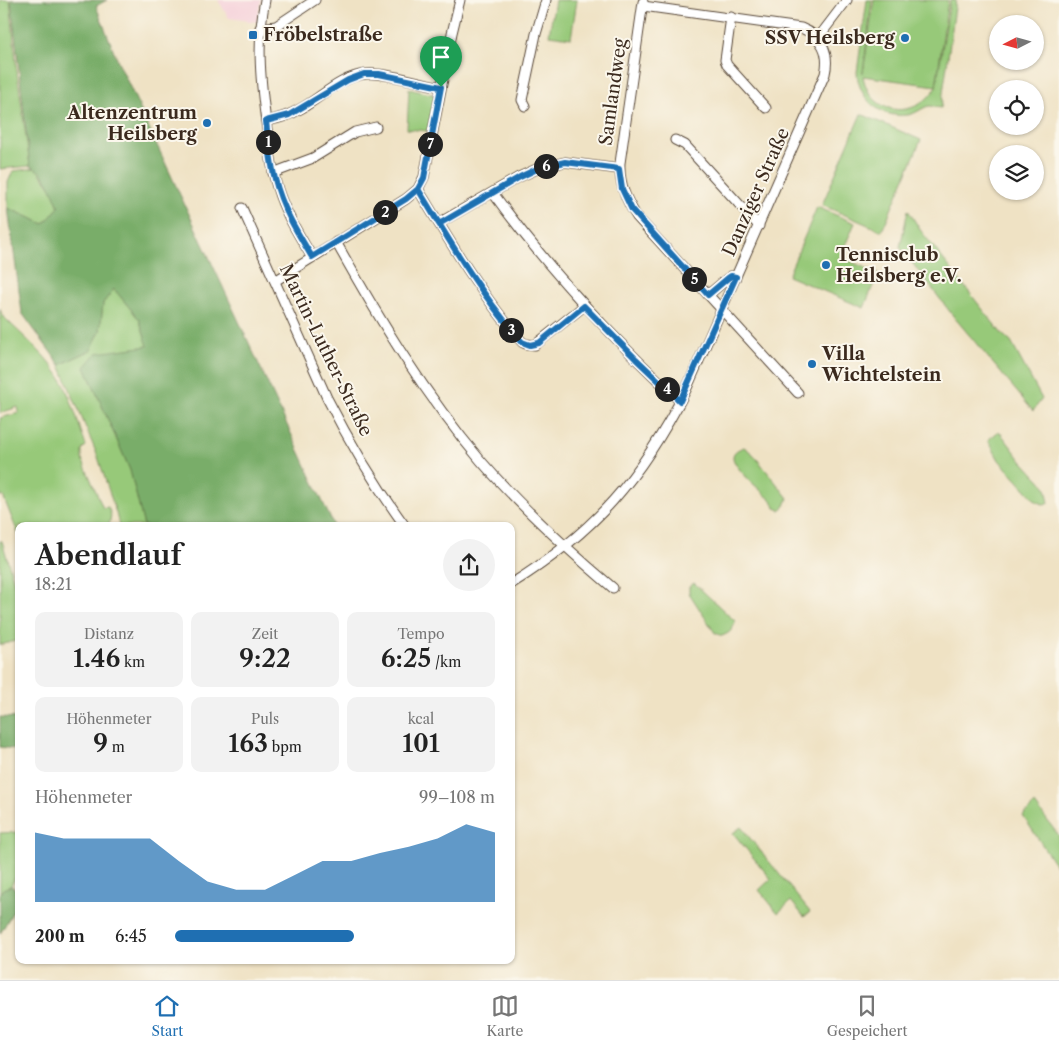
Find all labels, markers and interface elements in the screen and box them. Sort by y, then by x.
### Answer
north arrow [989,15,1044,70]
map controls [989,15,1044,200]
place label: Fröbelstraße [263,24,383,46]
place label: SSV Heilsberg [765,27,896,49]
marker: Fröbelstraße [247,29,259,41]
marker: SSV Heilsberg [899,32,911,44]
pin [420,36,462,87]
street label: Samlandweg [595,37,631,147]
icon: arrive [427,43,455,71]
button: locate [989,80,1044,135]
place label: Altenzentrum Heilsberg [66,102,198,145]
marker: Altenzentrum Heilsberg [201,117,213,129]
street label: Danziger Straße [718,124,794,260]
pin: 1 [256,130,280,154]
pin: 7 [418,132,442,156]
text: 1 [265,133,272,151]
text: 7 [427,135,434,153]
button: layers [989,145,1044,200]
pin: 6 [534,154,558,178]
text: 6 [542,157,551,175]
pin: 2 [372,200,398,224]
text: 2 [381,203,390,221]
place label: Tennisclub Heilsberg e.V. [836,244,962,287]
marker: Tennisclub Heilsberg e.V. [820,259,832,271]
street label: Martin-Luther-Straße [275,260,377,440]
pin: 5 [682,266,706,292]
text: 5 [691,270,698,288]
pin: 3 [498,318,524,342]
text: 3 [508,321,515,339]
place label: Villa Wichtelstein [821,343,942,386]
marker: Villa Wichtelstein [806,358,818,370]
pin: 4 [654,376,680,402]
text: 4 [663,380,672,398]
text: Abendlauf [35,538,182,572]
button: share [443,539,495,591]
text: 18:21 [35,574,72,594]
text: Distanz [84,625,134,643]
text: Zeit [252,625,278,643]
text: Tempo [397,625,445,643]
text: 1.46 [73,643,120,674]
text: 9:22 [239,643,291,674]
text: 6:25 [381,643,431,674]
text: km [120,653,145,671]
text: /km [431,653,461,671]
text: Höhenmeter [66,710,152,728]
text: Puls [251,710,279,728]
text: kcal [408,710,434,728]
text: 9 [93,728,108,759]
text: 163 [228,728,268,759]
text: 101 [402,728,440,759]
text: m [108,738,125,756]
text: bpm [268,738,302,756]
text: Höhenmeter [35,787,132,807]
text: 99–108 m [419,787,495,807]
text: 200 m [35,926,85,946]
text: 6:45 [115,926,147,946]
tab: Start [152,992,183,1040]
tab: Karte [486,992,523,1040]
tab: Gespeichert [827,992,907,1040]

